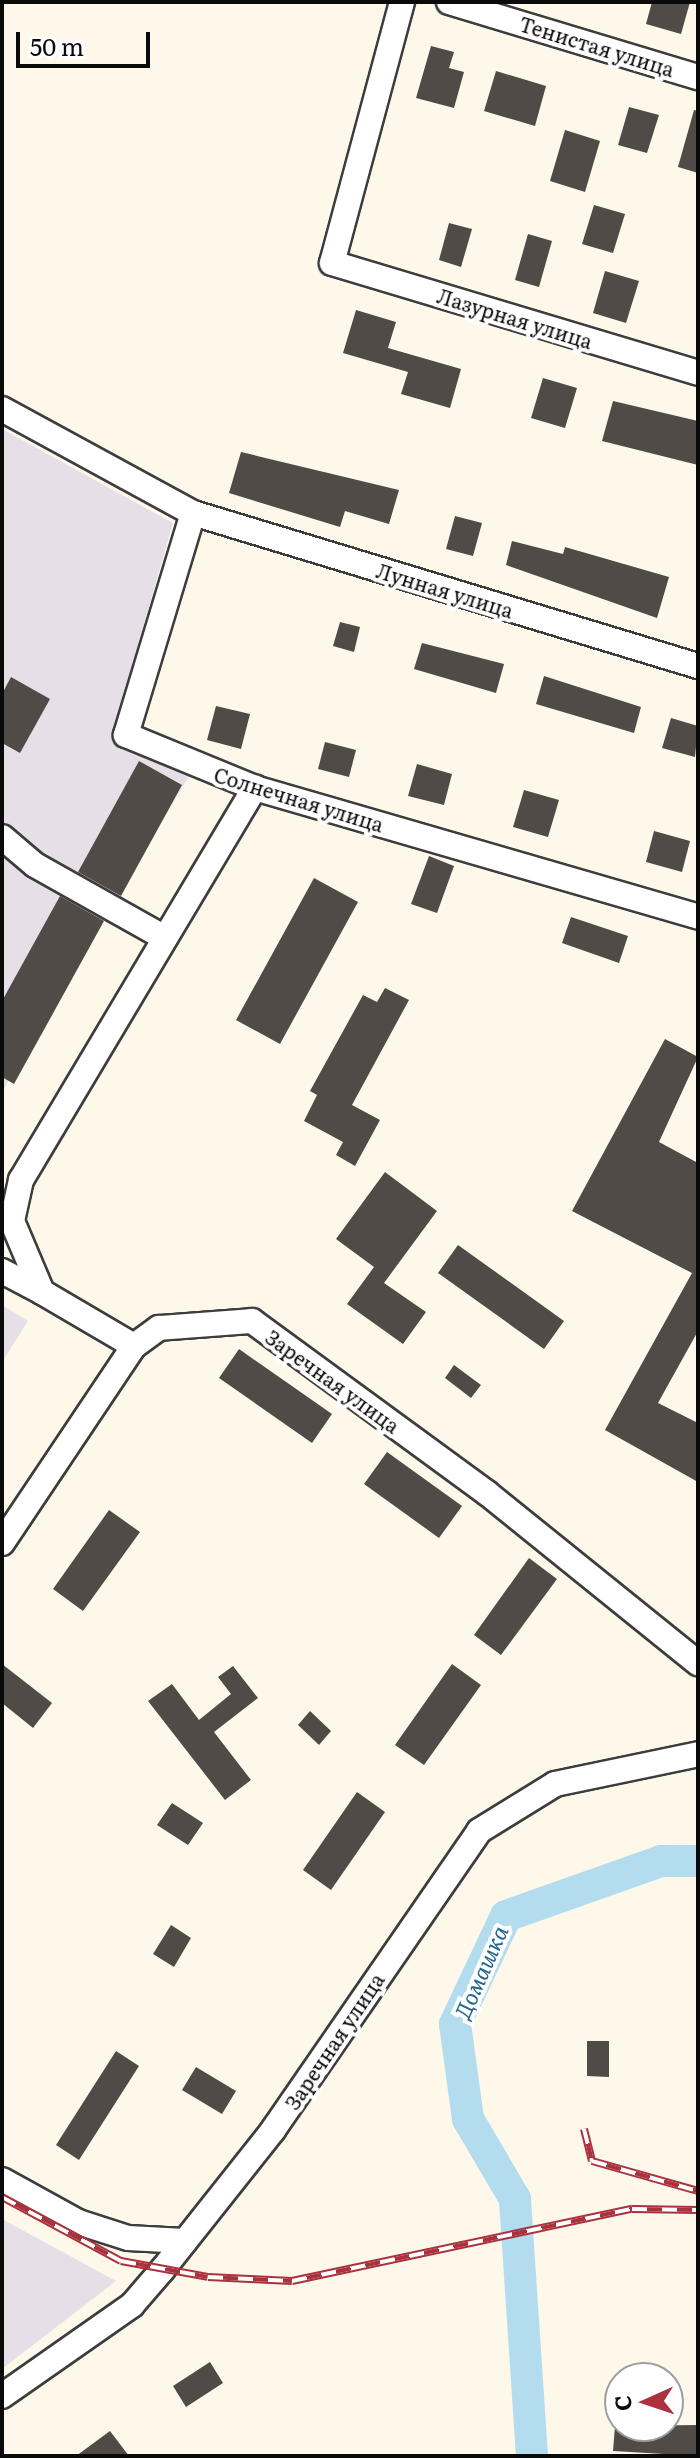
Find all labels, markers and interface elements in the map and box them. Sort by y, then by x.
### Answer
street label: Тенистая улица [517,11,677,81]
scale bar [20,16,154,66]
text: 50 m [30,28,84,63]
street label: Лазурная улица [434,283,596,353]
street label: Лунная улица [374,558,516,622]
street label: Солнечная улица [211,762,387,836]
street label: Заречная улица [261,1324,405,1438]
water label: Домашка [448,1921,512,2023]
street label: Заречная улица [279,1968,389,2114]
north arrow [604,2362,684,2442]
text: С [605,2395,638,2412]

